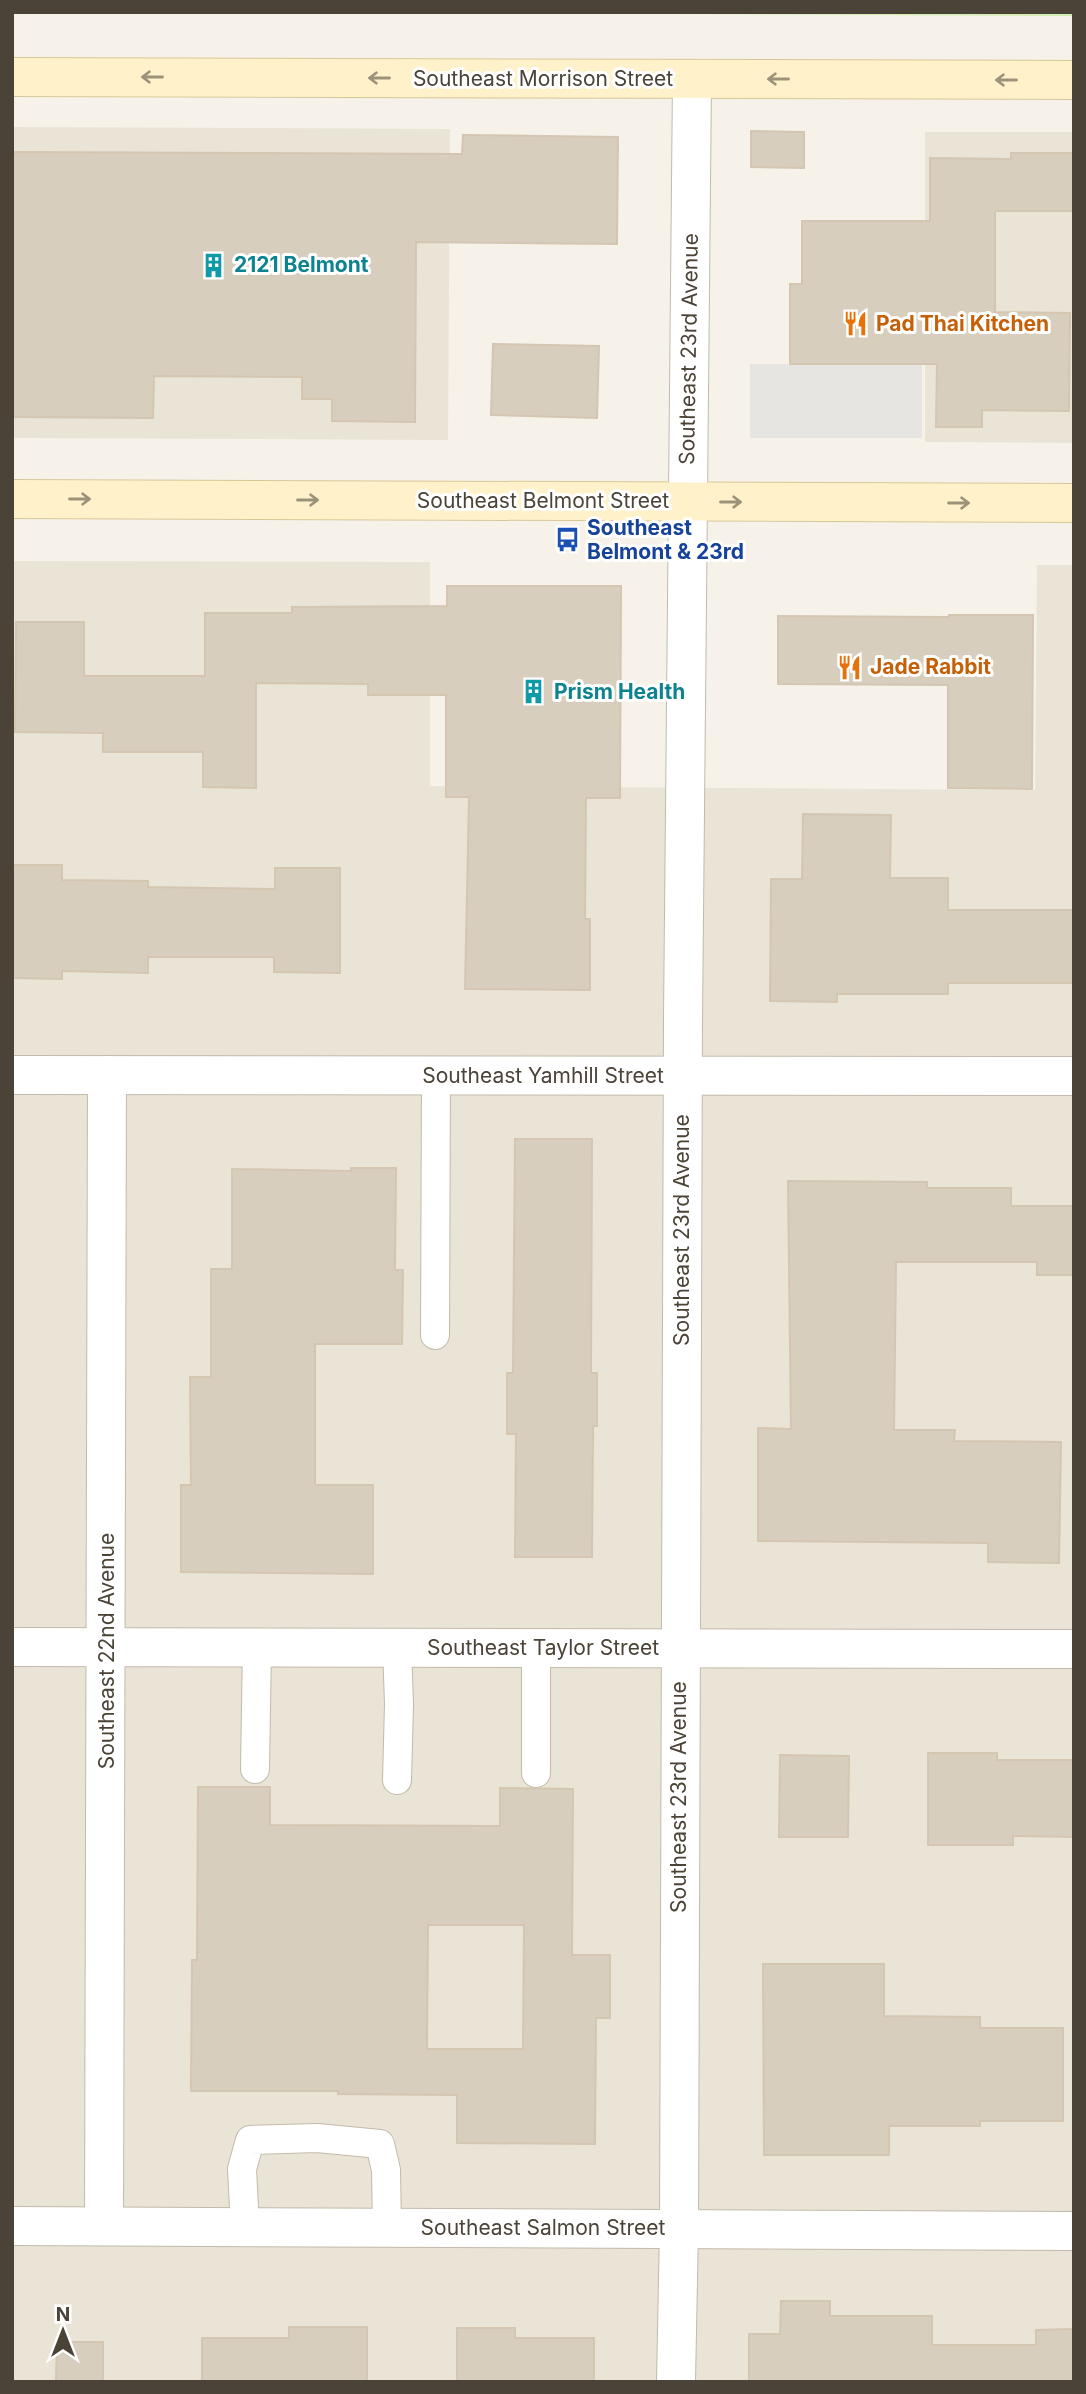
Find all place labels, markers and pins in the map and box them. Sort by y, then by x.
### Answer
building icon: 2121 Belmont [200,251,228,279]
place label: 2121 Belmont [234,252,369,277]
restaurant icon: Pad Thai Kitchen [842,310,870,338]
place label: Pad Thai Kitchen [876,311,1049,336]
place label: Southeast Belmont & 23rd [587,515,744,564]
bus stop icon: Southeast Belmont & 23rd [553,526,581,554]
restaurant icon: Jade Rabbit [836,653,864,681]
place label: Jade Rabbit [870,654,991,679]
building icon: Prism Health [520,678,548,706]
place label: Prism Health [554,679,685,704]

